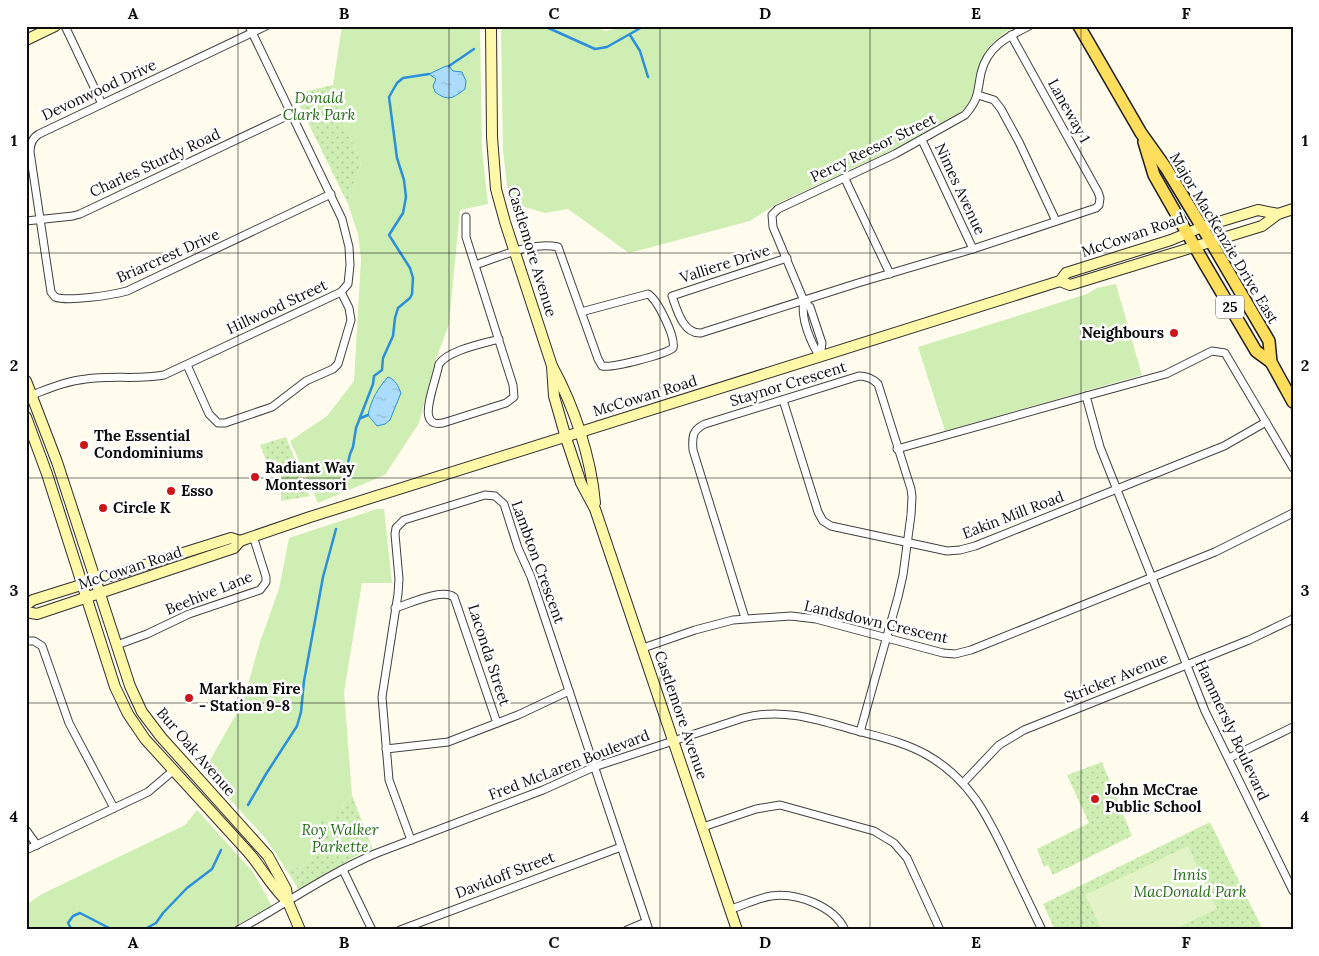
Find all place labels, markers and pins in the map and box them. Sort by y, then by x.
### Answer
place label: Neighbours [1081,323,1164,342]
marker: Neighbours [1168,327,1180,339]
place label: The Essential Condominiums [94,426,203,462]
marker: The Essential Condominiums [78,439,90,451]
place label: Radiant Way Montessori [265,458,355,494]
marker: Radiant Way Montessori [249,471,261,483]
place label: Esso [181,481,214,500]
marker: Esso [165,485,177,497]
place label: Circle K [113,498,171,517]
marker: Circle K [97,502,109,514]
place label: Markham Fire - Station 9-8 [199,679,301,715]
marker: Markham Fire - Station 9-8 [183,692,195,704]
place label: John McCrae Public School [1105,780,1202,816]
marker: John McCrae Public School [1089,793,1101,805]

